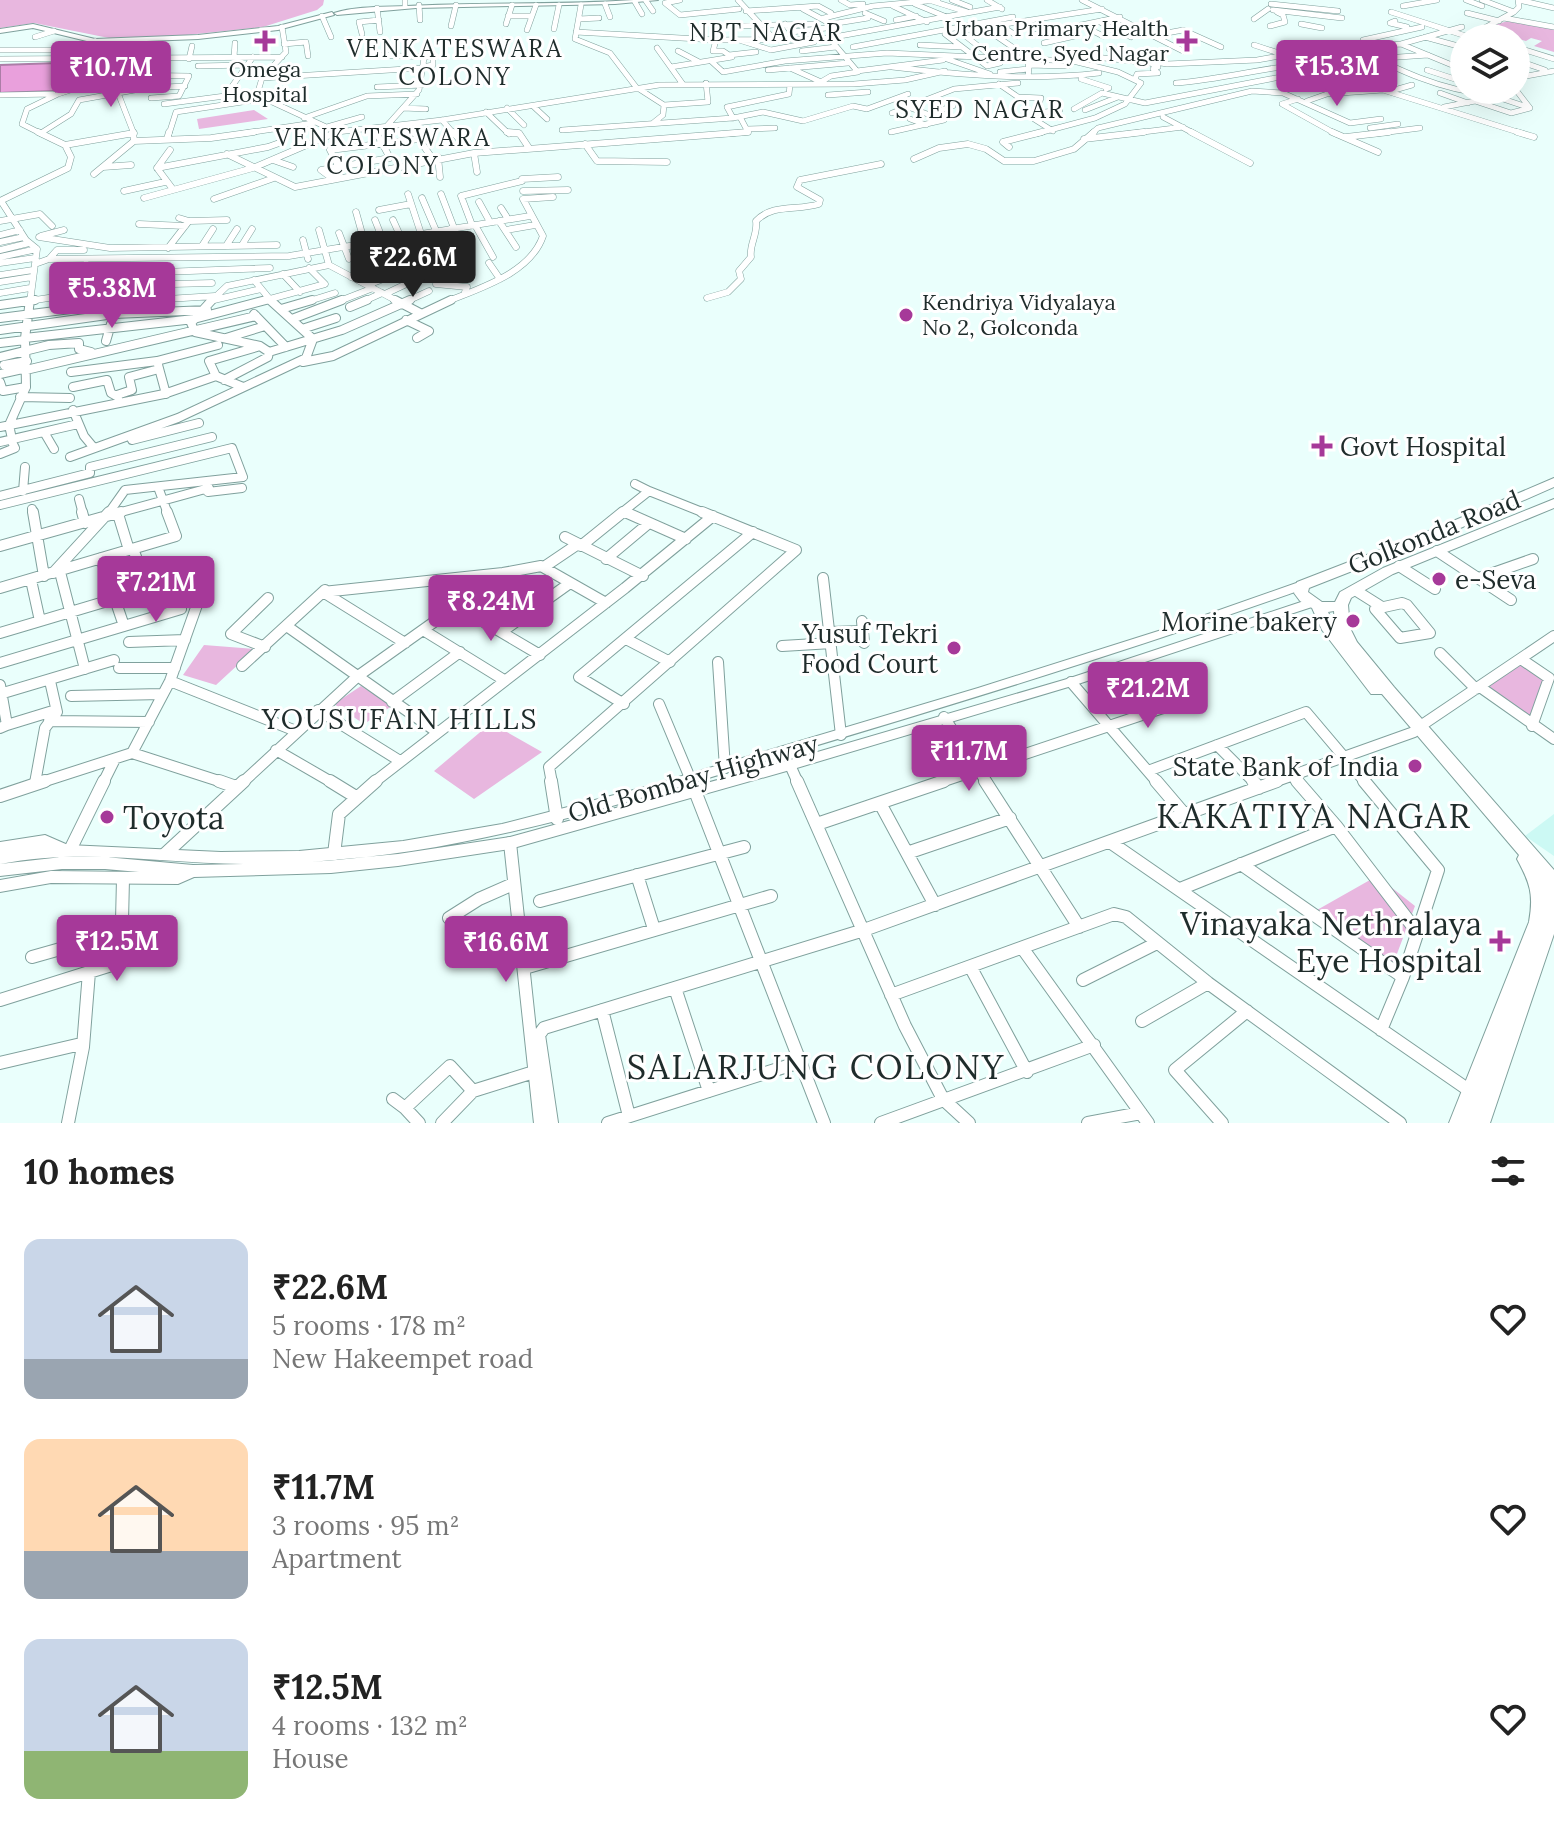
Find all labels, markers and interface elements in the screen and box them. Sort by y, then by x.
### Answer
place label: Urban Primary Health Centre, Syed Nagar [945,14,1169,67]
district label: NBT NAGAR [689,17,843,48]
map controls [1450,24,1530,104]
button: layers [1450,24,1530,104]
marker: Omega Hospital [254,30,276,52]
marker: Urban Primary Health Centre, Syed Nagar [1176,30,1198,52]
district label: VENKATESWARA COLONY [346,33,563,92]
pin: ₹15.3M [1272,40,1402,108]
pin: ₹10.7M [46,41,176,109]
text: ₹15.3M [1294,49,1380,82]
text: ₹10.7M [69,50,153,83]
place label: Omega Hospital [222,55,308,108]
district label: SYED NAGAR [895,94,1065,125]
district label: VENKATESWARA COLONY [274,122,491,181]
pin: ₹22.6M [348,231,478,299]
text: ₹22.6M [369,240,457,273]
pin: ₹5.38M [47,262,177,330]
text: ₹5.38M [67,271,157,304]
place label: Kendriya Vidyalaya No 2, Golconda [922,288,1116,341]
marker: Kendriya Vidyalaya No 2, Golconda [897,306,915,324]
place label: Govt Hospital [1340,430,1506,463]
marker: Govt Hospital [1311,435,1333,457]
street label: Golkonda Road [1343,482,1525,582]
pin: ₹7.21M [91,556,221,624]
place label: e-Seva [1455,563,1536,596]
text: ₹7.21M [115,565,197,598]
marker: e-Seva [1430,570,1448,588]
pin: ₹8.24M [426,575,556,643]
text: ₹8.24M [446,584,536,617]
place label: Morine bakery [1161,605,1337,638]
marker: Morine bakery [1344,612,1362,630]
place label: Yusuf Tekri Food Court [801,617,938,680]
marker: Yusuf Tekri Food Court [945,639,963,657]
pin: ₹21.2M [1083,662,1213,730]
text: ₹21.2M [1106,671,1190,704]
district label: YOUSUFAIN HILLS [261,701,538,737]
pin: ₹11.7M [904,725,1034,793]
street label: Old Bombay Highway [564,726,822,830]
text: ₹11.7M [930,734,1008,767]
place label: State Bank of India [1173,750,1399,783]
marker: State Bank of India [1406,757,1424,775]
district label: KAKATIYA NAGAR [1156,794,1472,837]
place label: Toyota [123,797,225,838]
marker: Toyota [98,808,116,826]
place label: Vinayaka Nethralaya Eye Hospital [1179,903,1482,981]
pin: ₹12.5M [52,915,182,983]
pin: ₹16.6M [441,916,571,984]
text: ₹12.5M [75,924,159,957]
text: ₹16.6M [463,925,549,958]
marker: Vinayaka Nethralaya Eye Hospital [1489,930,1511,952]
district label: SALARJUNG COLONY [627,1045,1005,1088]
icon: filters [1486,1149,1530,1193]
text: 10 homes [24,1150,175,1193]
text: ₹22.6M [272,1265,388,1308]
icon: home [88,1271,184,1367]
icon: heart [1486,1297,1530,1341]
text: 5 rooms · 178 m² [272,1309,466,1342]
text: New Hakeempet road [272,1342,533,1375]
text: ₹11.7M [272,1465,375,1508]
icon: home [88,1471,184,1567]
icon: heart [1486,1497,1530,1541]
text: 3 rooms · 95 m² [272,1509,460,1542]
text: Apartment [272,1542,402,1575]
text: ₹12.5M [272,1665,383,1708]
icon: home [88,1671,184,1767]
icon: heart [1486,1697,1530,1741]
text: 4 rooms · 132 m² [272,1709,468,1742]
text: House [272,1742,349,1775]

